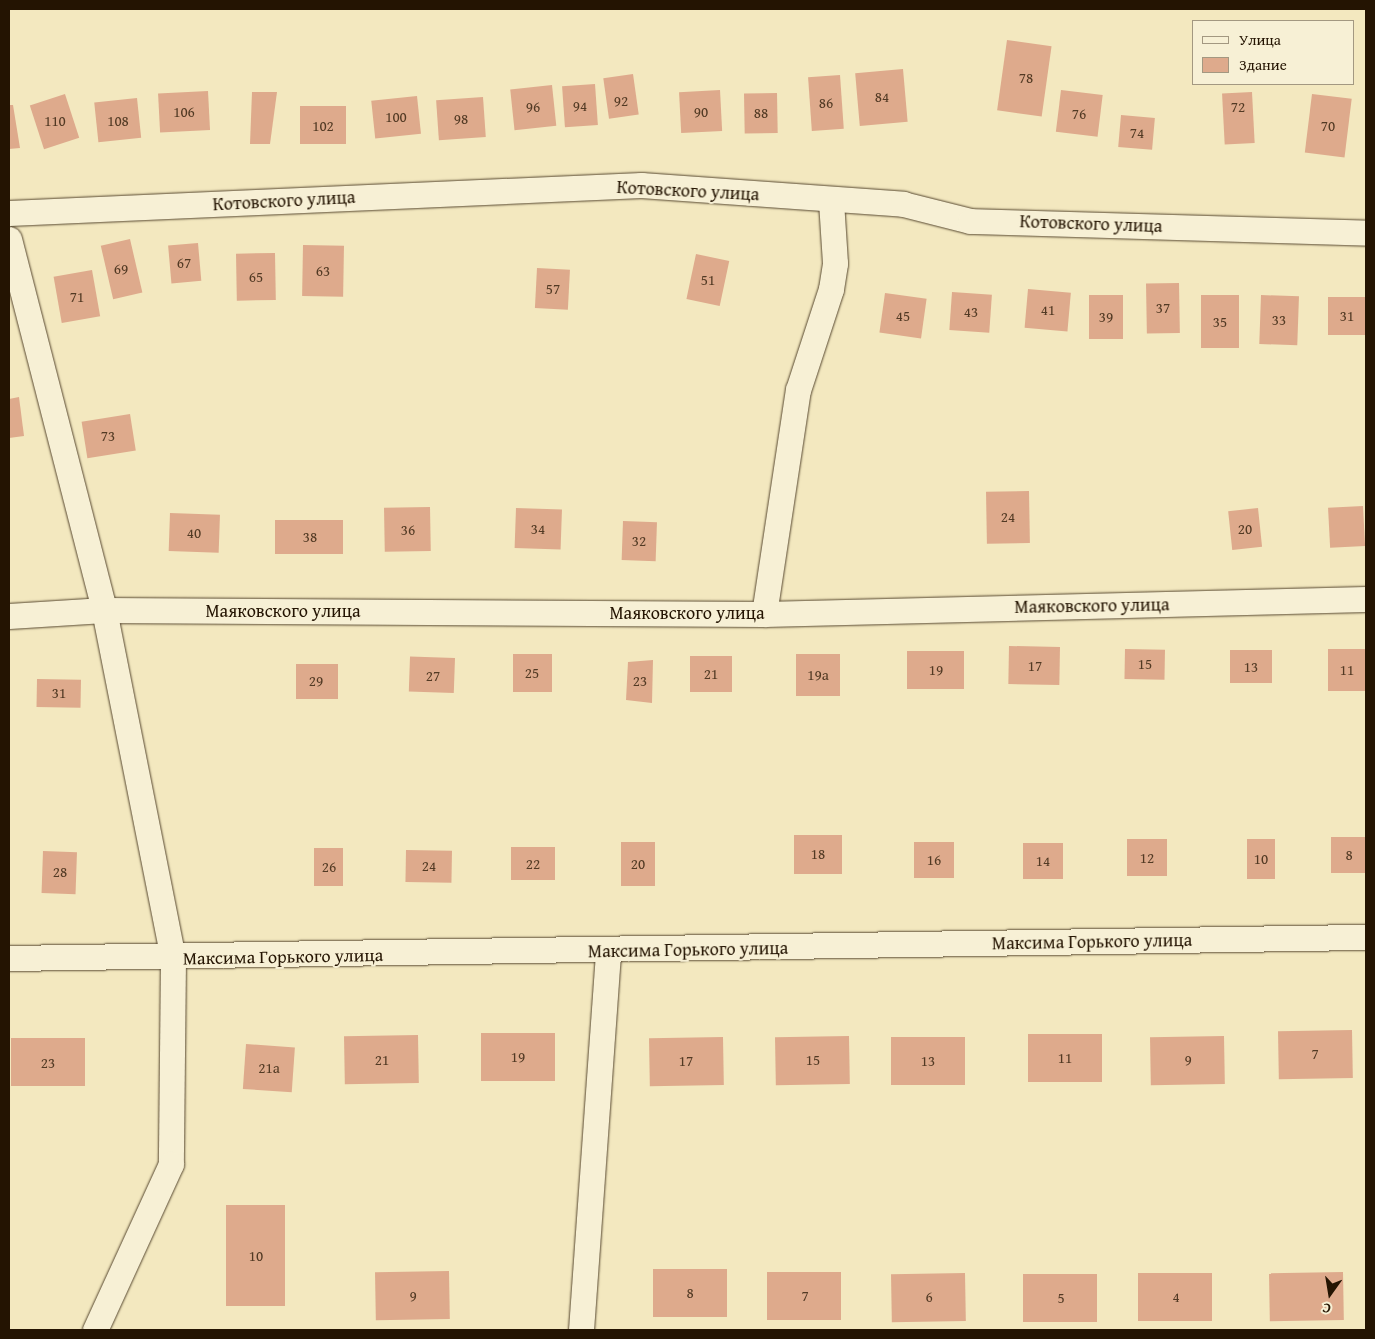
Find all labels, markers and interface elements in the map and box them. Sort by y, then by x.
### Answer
legend [1192,20,1355,85]
text: Улица [1239,29,1281,50]
text: Здание [1239,54,1287,75]
house number: 78 [1019,69,1033,87]
house number: 84 [875,88,889,106]
house number: 92 [614,92,628,110]
house number: 86 [819,94,833,112]
house number: 94 [573,97,587,115]
house number: 96 [526,98,540,116]
house number: 72 [1231,98,1245,116]
house number: 106 [173,103,195,121]
house number: 90 [694,103,708,121]
house number: 88 [754,104,768,122]
house number: 76 [1072,105,1086,123]
house number: 100 [385,108,407,126]
house number: 98 [454,110,468,128]
house number: 110 [44,112,66,130]
house number: 108 [107,112,129,130]
house number: 102 [312,117,334,135]
house number: 70 [1321,117,1335,135]
house number: 74 [1130,124,1144,142]
street label: Котовского улица [616,176,760,206]
street label: Котовского улица [212,186,356,216]
street label: Котовского улица [1019,211,1163,237]
house number: 67 [177,254,191,272]
house number: 69 [114,260,128,278]
house number: 63 [316,262,330,280]
house number: 65 [249,268,263,286]
house number: 51 [701,271,715,289]
house number: 57 [546,280,560,298]
house number: 71 [70,288,84,306]
house number: 37 [1156,299,1170,317]
house number: 41 [1041,301,1055,319]
house number: 43 [964,303,978,321]
house number: 45 [896,307,910,325]
house number: 31 [1340,307,1354,325]
house number: 39 [1099,308,1113,326]
house number: 33 [1272,311,1286,329]
house number: 35 [1213,313,1227,331]
house number: 73 [101,427,115,445]
house number: 24 [1001,508,1015,526]
house number: 34 [531,520,545,538]
house number: 20 [1238,520,1252,538]
house number: 36 [401,521,415,539]
house number: 40 [187,524,201,542]
house number: 38 [303,528,317,546]
house number: 32 [632,532,646,550]
street label: Маяковского улица [1014,594,1170,618]
street label: Маяковского улица [205,600,361,622]
street label: Маяковского улица [609,602,765,624]
house number: 15 [1138,655,1152,673]
house number: 17 [1028,657,1042,675]
house number: 13 [1244,658,1258,676]
house number: 19 [929,661,943,679]
house number: 11 [1340,661,1354,679]
house number: 25 [525,664,539,682]
house number: 21 [704,665,718,683]
house number: 19а [807,666,829,684]
house number: 27 [426,667,440,685]
house number: 29 [309,672,323,690]
house number: 23 [633,672,647,690]
house number: 31 [52,684,66,702]
house number: 18 [811,845,825,863]
house number: 8 [1345,846,1353,864]
house number: 12 [1140,849,1154,867]
house number: 10 [1254,850,1268,868]
house number: 16 [927,851,941,869]
house number: 14 [1036,852,1050,870]
house number: 22 [526,855,540,873]
house number: 20 [631,855,645,873]
house number: 24 [422,857,436,875]
house number: 26 [322,858,336,876]
house number: 28 [53,863,67,881]
street label: Максима Горького улица [992,929,1192,955]
street label: Максима Горького улица [588,937,788,963]
street label: Максима Горького улица [183,944,383,970]
house number: 7 [1311,1045,1319,1063]
house number: 19 [511,1048,525,1066]
house number: 11 [1058,1049,1072,1067]
house number: 21 [375,1051,389,1069]
house number: 15 [806,1051,820,1069]
house number: 9 [1184,1051,1192,1069]
house number: 17 [679,1052,693,1070]
house number: 13 [921,1052,935,1070]
house number: 23 [41,1054,55,1072]
house number: 21а [258,1059,280,1077]
house number: 10 [249,1247,263,1265]
north arrow [1305,1269,1355,1319]
house number: 8 [686,1284,694,1302]
house number: 9 [409,1287,417,1305]
house number: 7 [801,1287,809,1305]
house number: 6 [925,1288,933,1306]
house number: 4 [1172,1288,1180,1306]
house number: 5 [1057,1289,1065,1307]
text: С [1321,1298,1333,1319]

